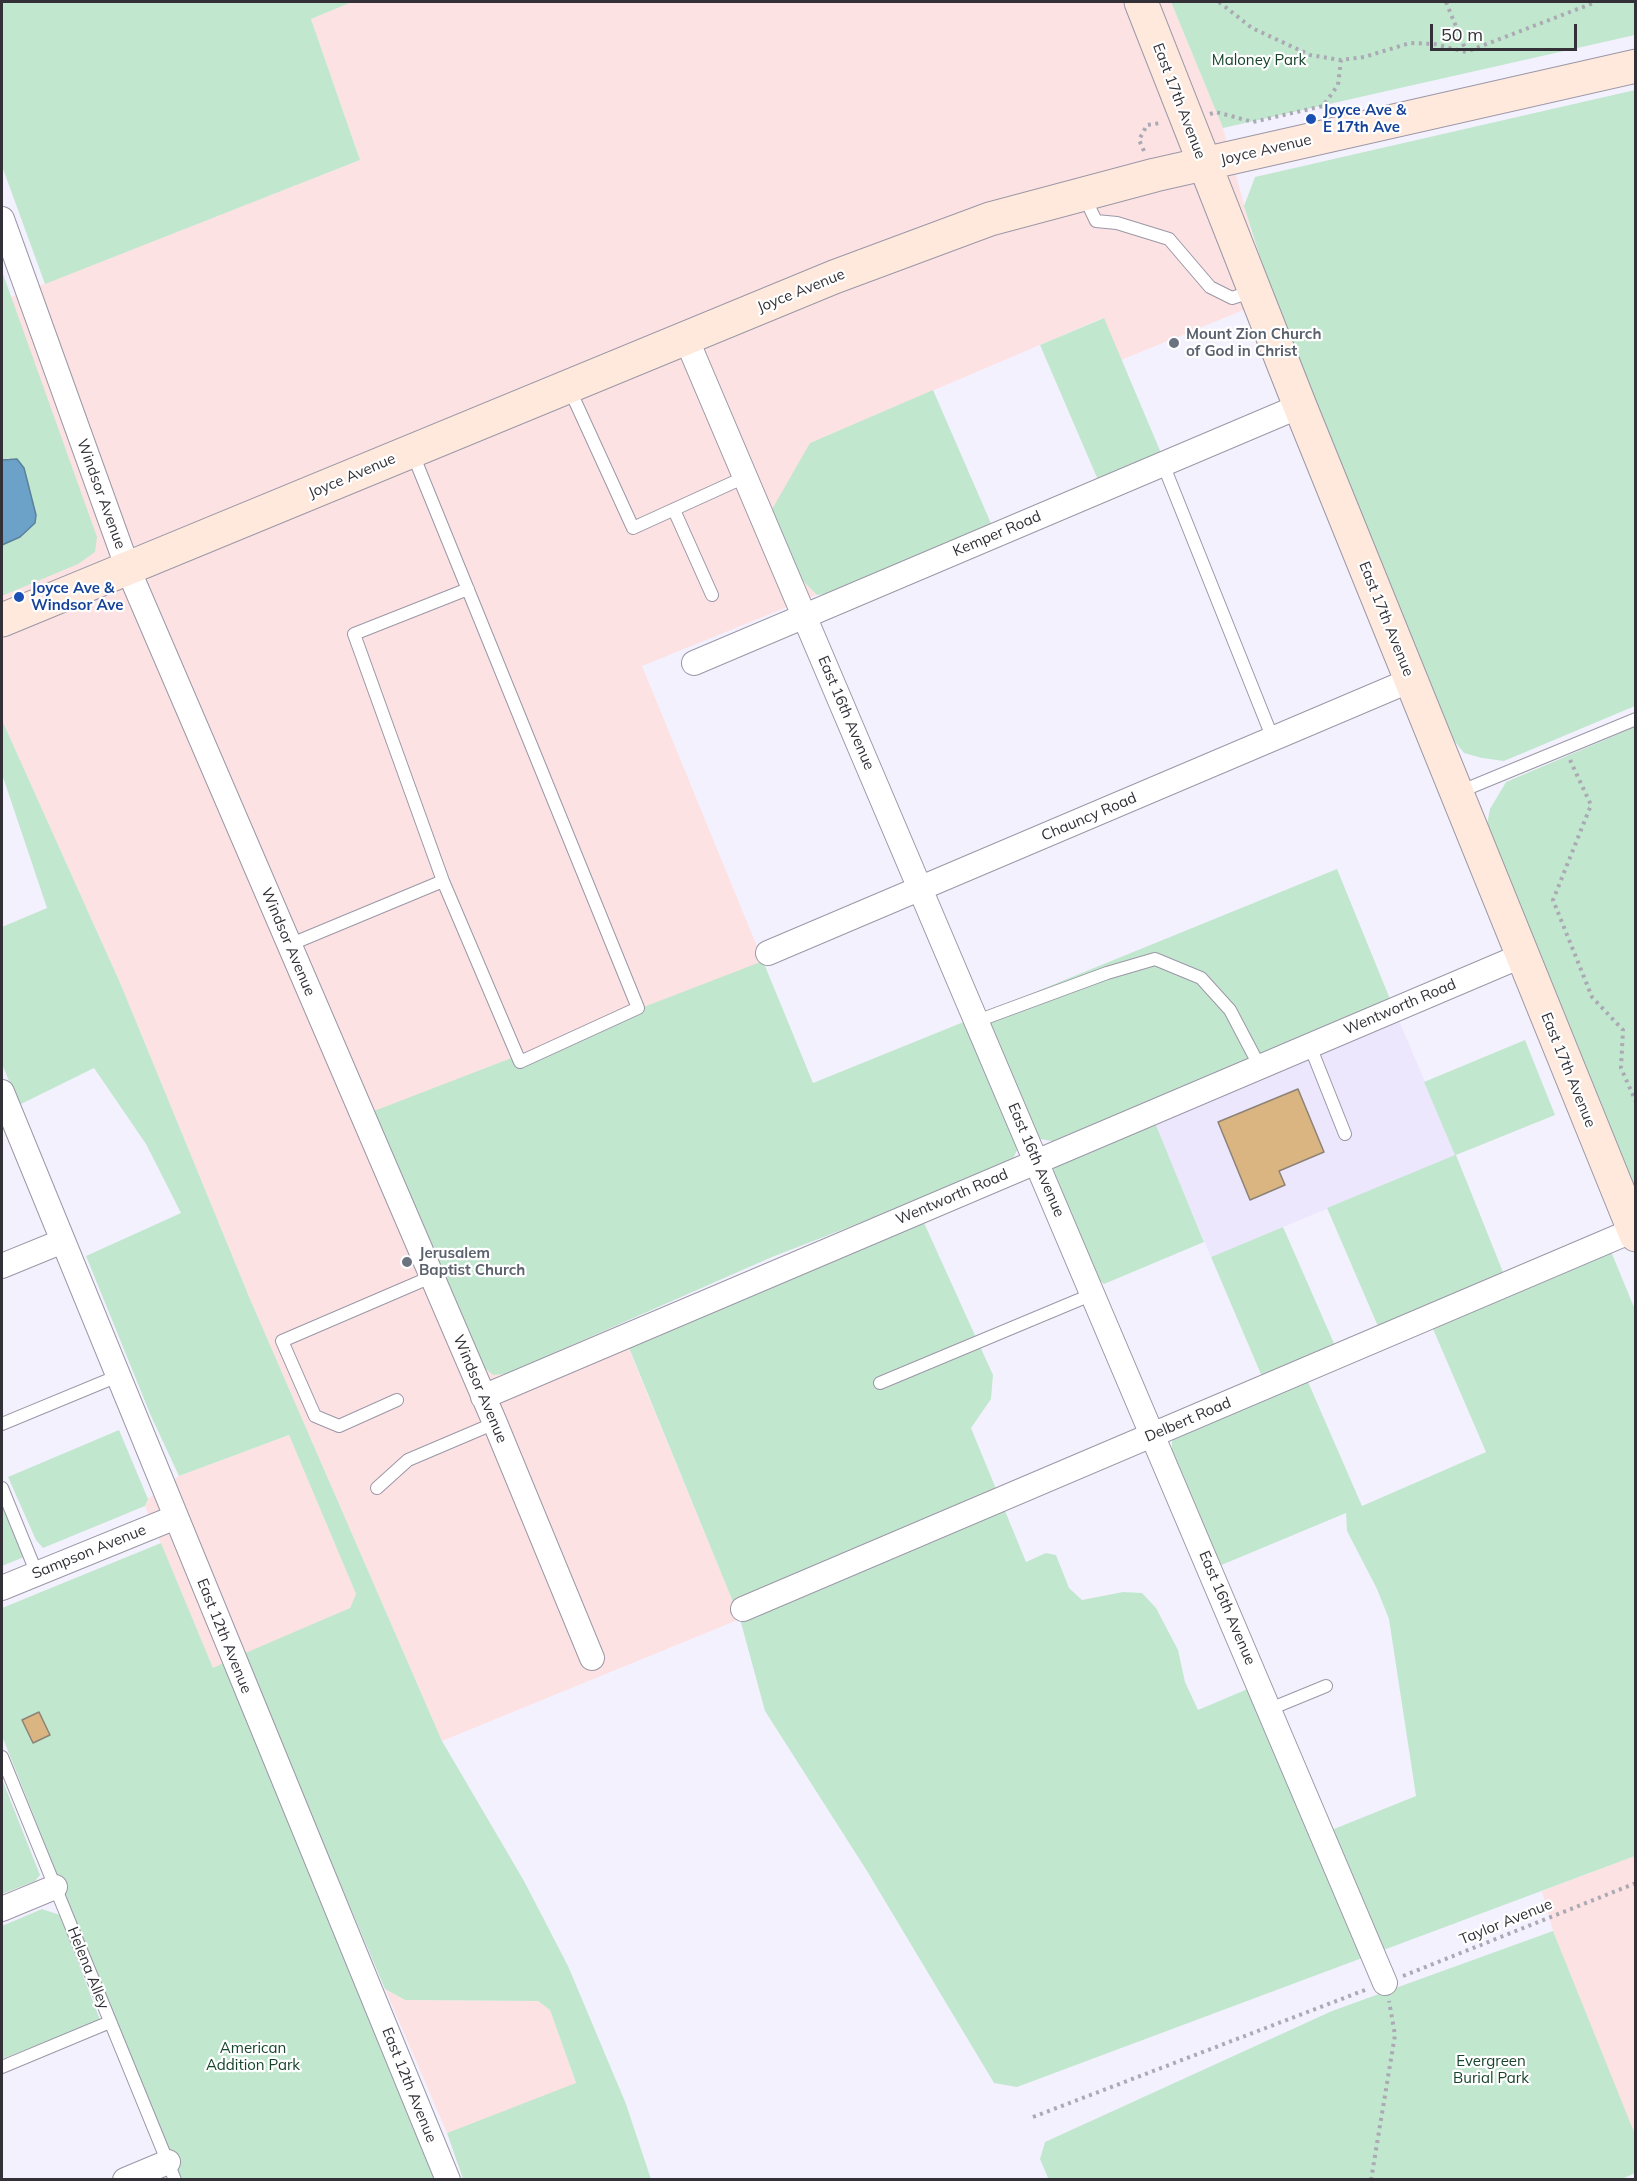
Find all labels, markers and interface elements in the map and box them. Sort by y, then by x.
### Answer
scale bar [1433,12,1580,50]
text: 50 m [1441,23,1483,46]
street label: East 17th Avenue [1149,41,1209,161]
park label: Maloney Park [1212,51,1306,69]
place label: Joyce Ave & E 17th Ave [1323,101,1406,136]
marker: Joyce Ave & E 17th Ave [1304,112,1318,126]
street label: Joyce Avenue [1219,131,1313,169]
street label: Joyce Avenue [755,265,847,317]
place label: Mount Zion Church of God in Christ [1186,325,1321,360]
marker: Mount Zion Church of God in Christ [1167,336,1181,350]
street label: Windsor Avenue [73,437,129,551]
street label: Joyce Avenue [306,450,398,502]
street label: Kemper Road [950,507,1044,561]
street label: East 17th Avenue [1355,559,1417,679]
place label: Joyce Ave & Windsor Ave [31,579,124,614]
marker: Joyce Ave & Windsor Ave [12,590,26,604]
street label: East 16th Avenue [814,653,878,773]
street label: Chauncy Road [1039,789,1139,845]
street label: Windsor Avenue [257,885,319,999]
street label: Wentworth Road [1341,975,1459,1039]
street label: East 17th Avenue [1537,1010,1599,1130]
street label: East 16th Avenue [1004,1100,1068,1220]
street label: Wentworth Road [893,1165,1011,1229]
place label: Jerusalem Baptist Church [419,1244,525,1279]
marker: Jerusalem Baptist Church [400,1255,414,1269]
street label: Windsor Avenue [449,1332,511,1446]
street label: Delbert Road [1142,1394,1234,1446]
street label: Sampson Avenue [29,1521,149,1583]
street label: East 16th Avenue [1195,1548,1259,1668]
street label: East 12th Avenue [193,1576,255,1696]
street label: Taylor Avenue [1457,1895,1555,1949]
street label: Helena Alley [63,1924,113,2012]
street label: East 12th Avenue [378,2025,440,2145]
park label: American Addition Park [206,2039,300,2074]
park label: Evergreen Burial Park [1453,2052,1529,2087]

